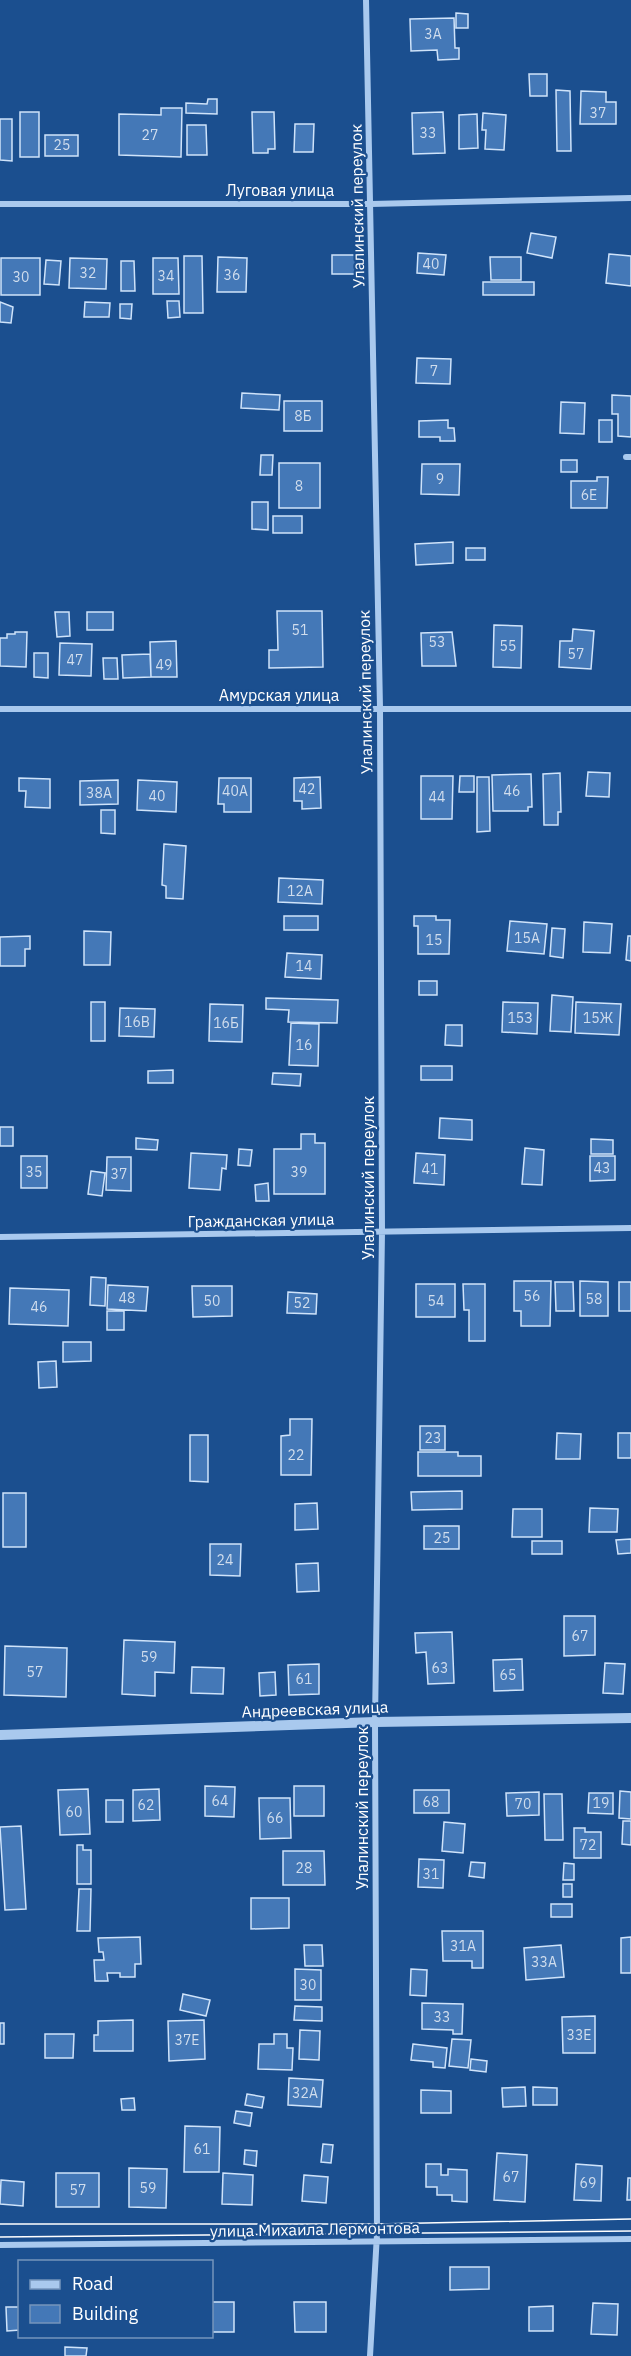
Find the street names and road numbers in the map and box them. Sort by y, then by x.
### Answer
street label: Улалинский переулок [346,124,368,288]
street label: Луговая улица [226,180,335,200]
street label: Улалинский переулок [354,610,376,774]
street label: Амурская улица [219,685,340,705]
street label: Улалинский переулок [358,1096,378,1260]
street label: Гражданская улица [187,1209,335,1231]
street label: Андреевская улица [241,1696,389,1722]
street label: Улалинский переулок [352,1726,372,1890]
street label: улица Михаила Лермонтова [210,2217,421,2241]

